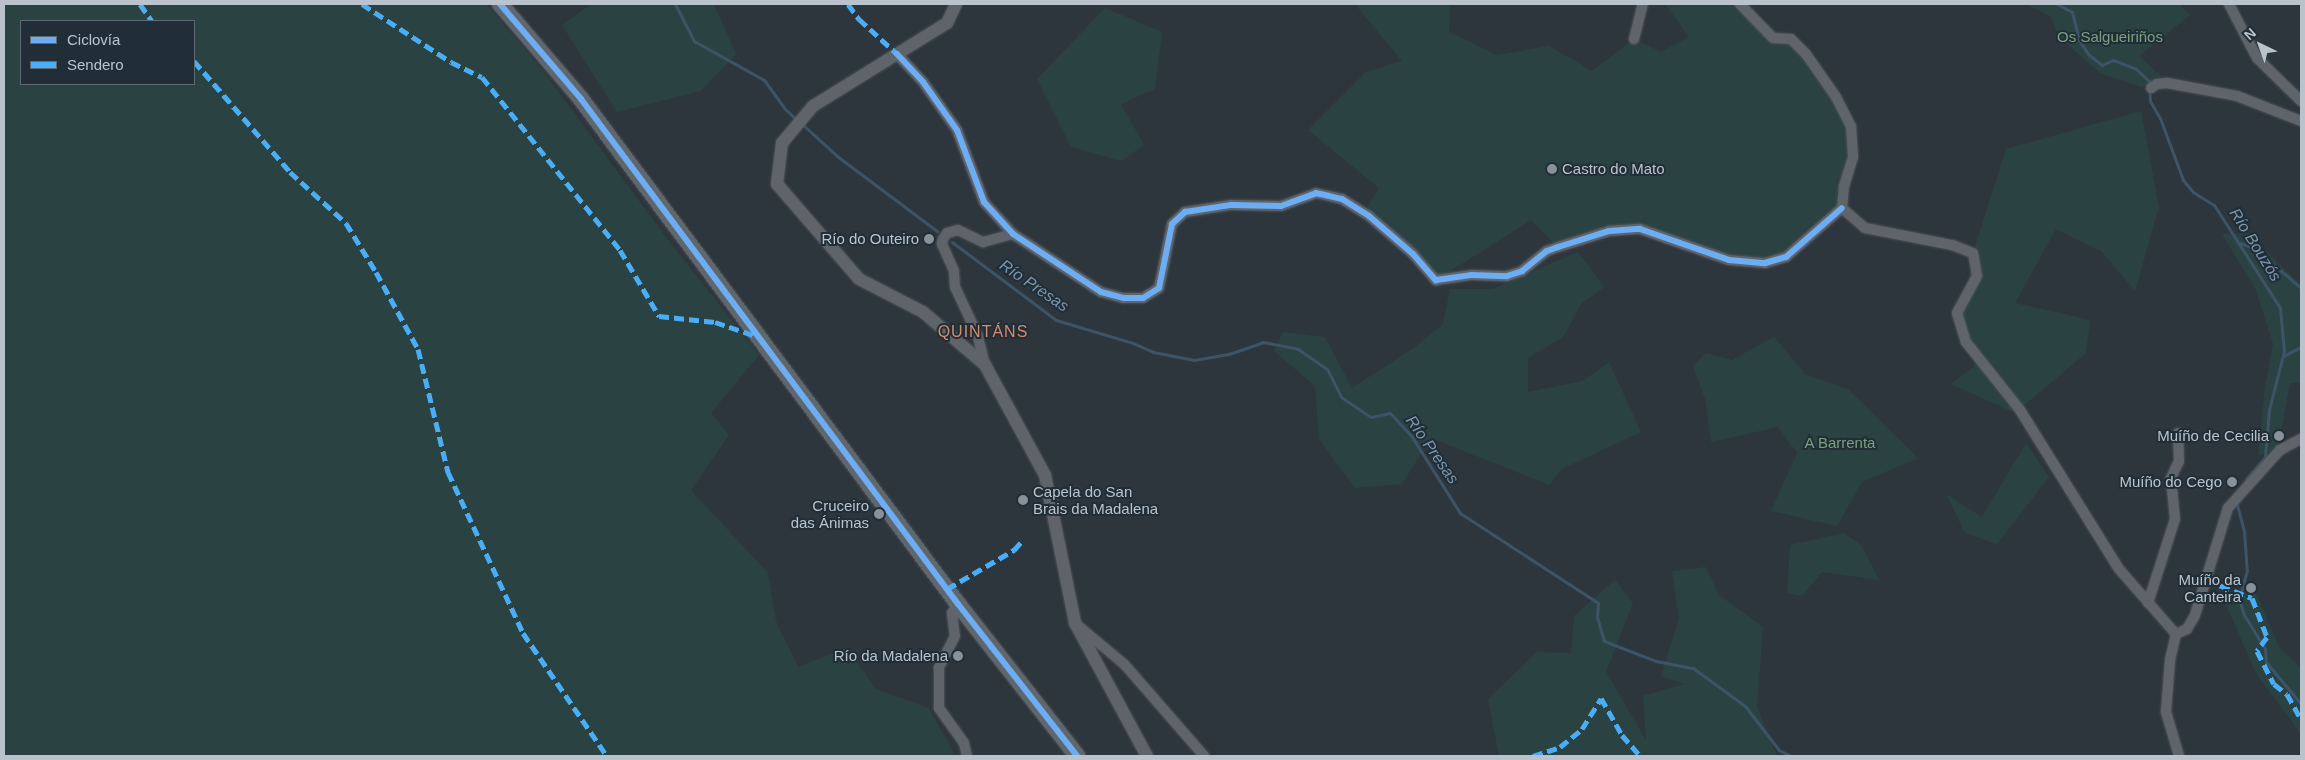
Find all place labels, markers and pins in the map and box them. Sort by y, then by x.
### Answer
place label: Castro do Mato [1562,160,1665,178]
marker: Castro do Mato [1546,163,1558,175]
place label: Río do Outeiro [821,230,919,248]
marker: Río do Outeiro [923,233,935,245]
place label: Muíño de Cecilia [2157,427,2269,445]
marker: Muíño de Cecilia [2273,430,2285,442]
place label: Muíño do Cego [2119,473,2222,491]
marker: Muíño do Cego [2226,476,2238,488]
place label: Capela do San Brais da Madalena [1033,482,1158,517]
marker: Capela do San Brais da Madalena [1017,494,1029,506]
place label: Cruceiro das Ánimas [791,496,869,531]
marker: Cruceiro das Ánimas [873,508,885,520]
place label: Muíño da Canteira [2178,570,2241,605]
marker: Muíño da Canteira [2245,582,2257,594]
place label: Río da Madalena [834,647,948,665]
marker: Río da Madalena [952,650,964,662]

